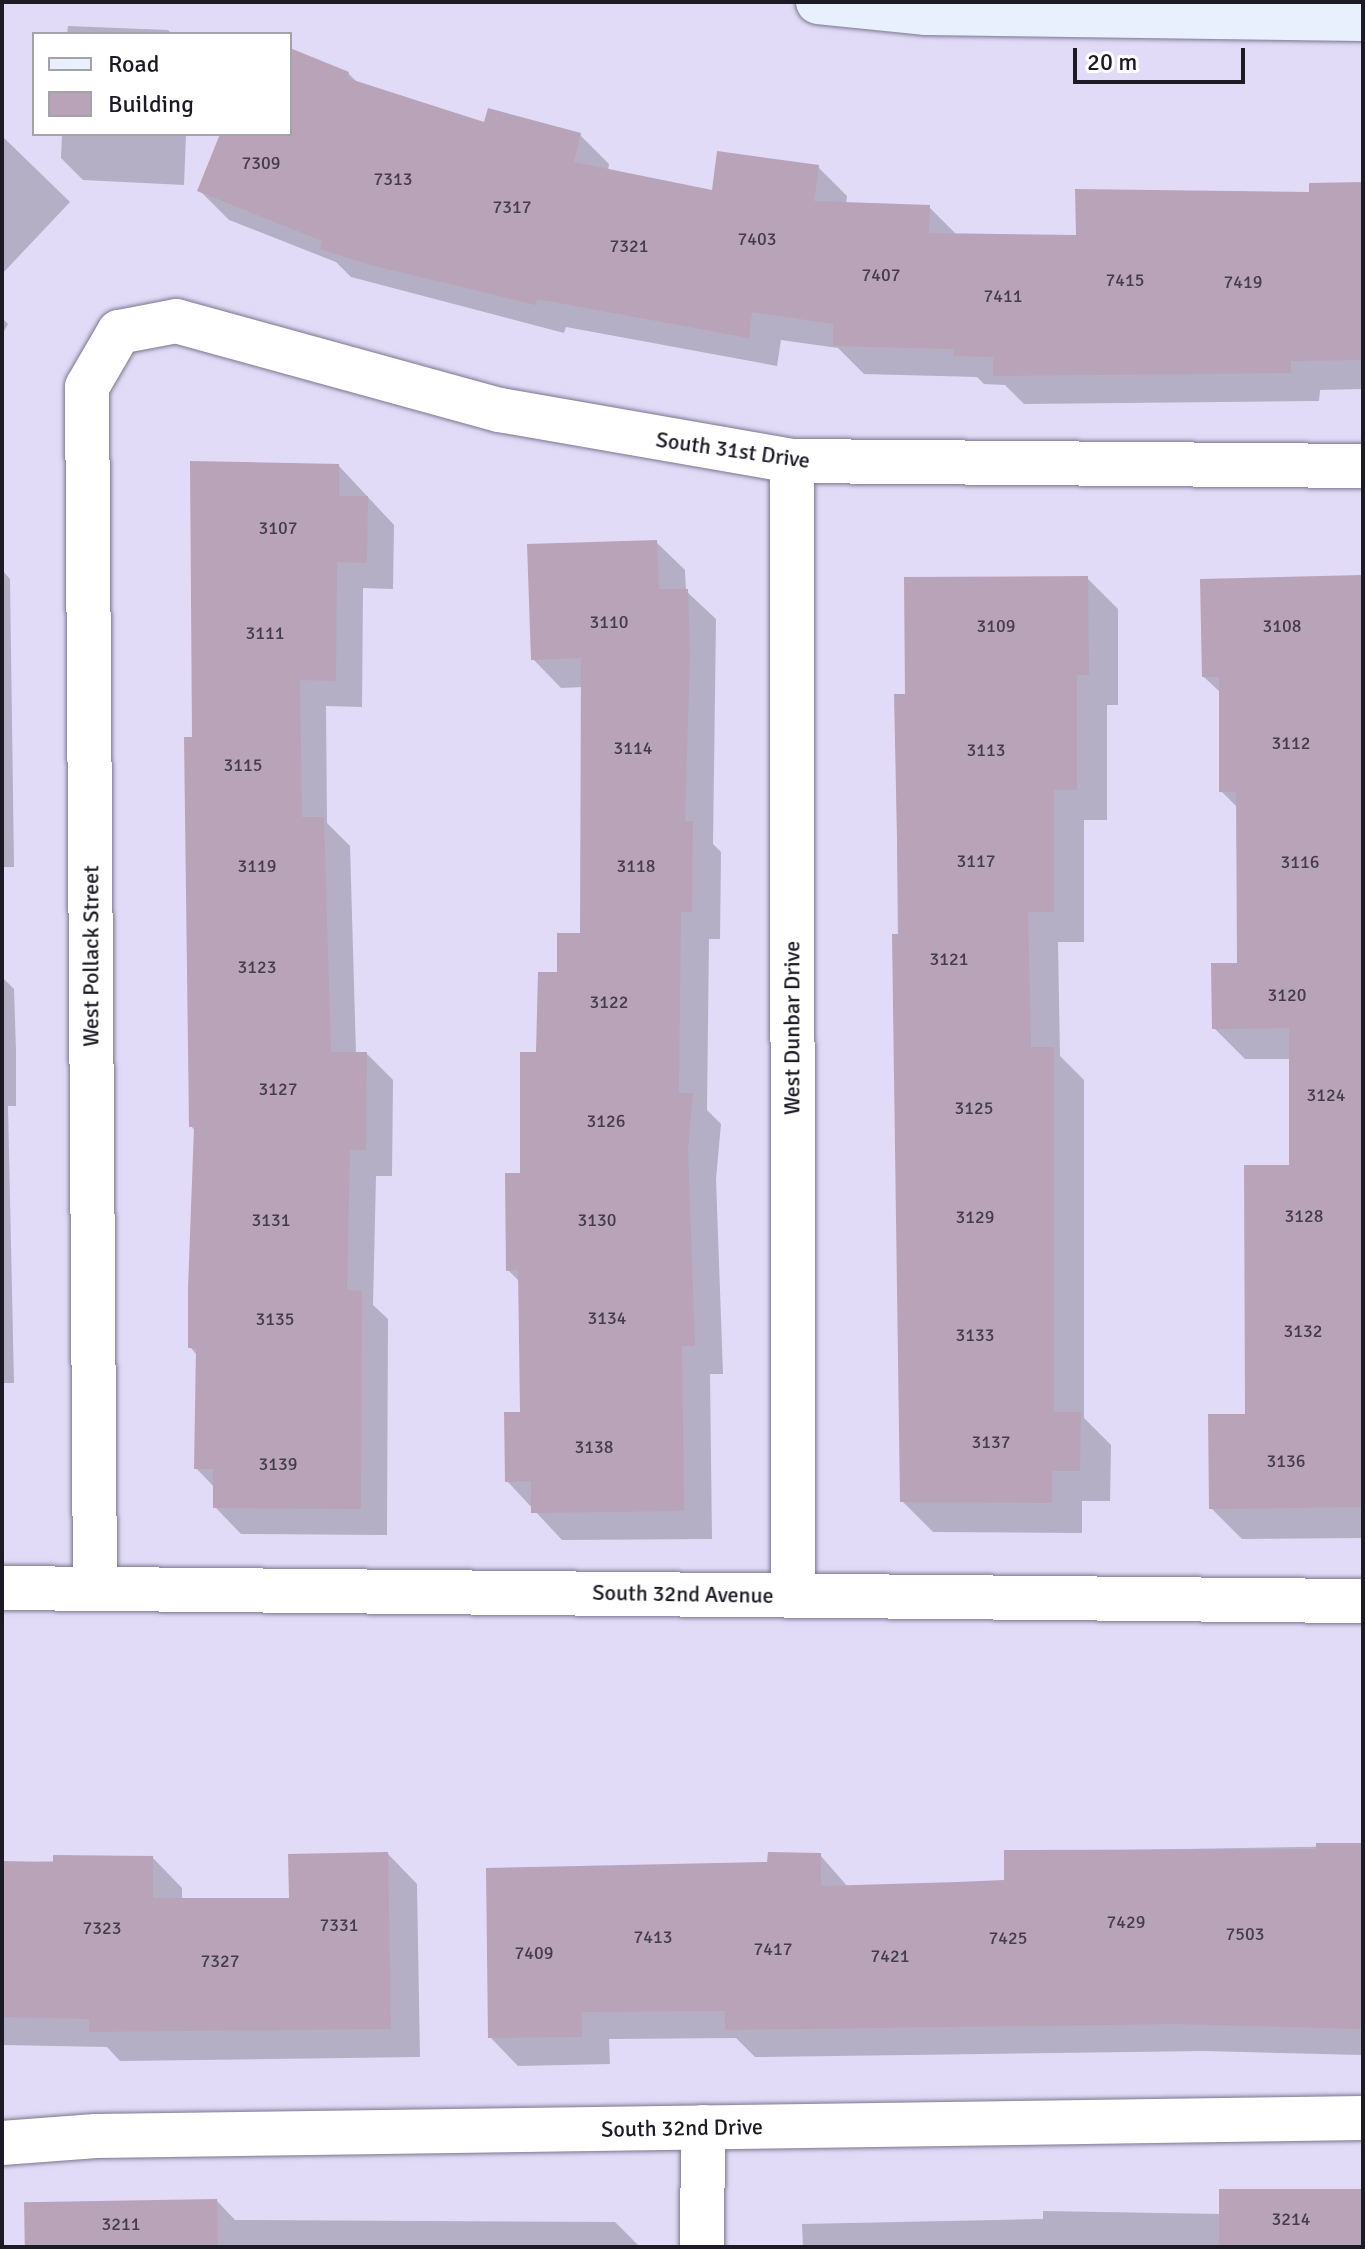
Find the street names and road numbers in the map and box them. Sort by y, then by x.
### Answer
street label: South 31st Drive [654,426,812,474]
street label: West Pollack Street [78,865,104,1047]
street label: West Dunbar Drive [779,941,805,1115]
street label: South 32nd Avenue [592,1579,774,1609]
street label: South 32nd Drive [601,2113,763,2143]

